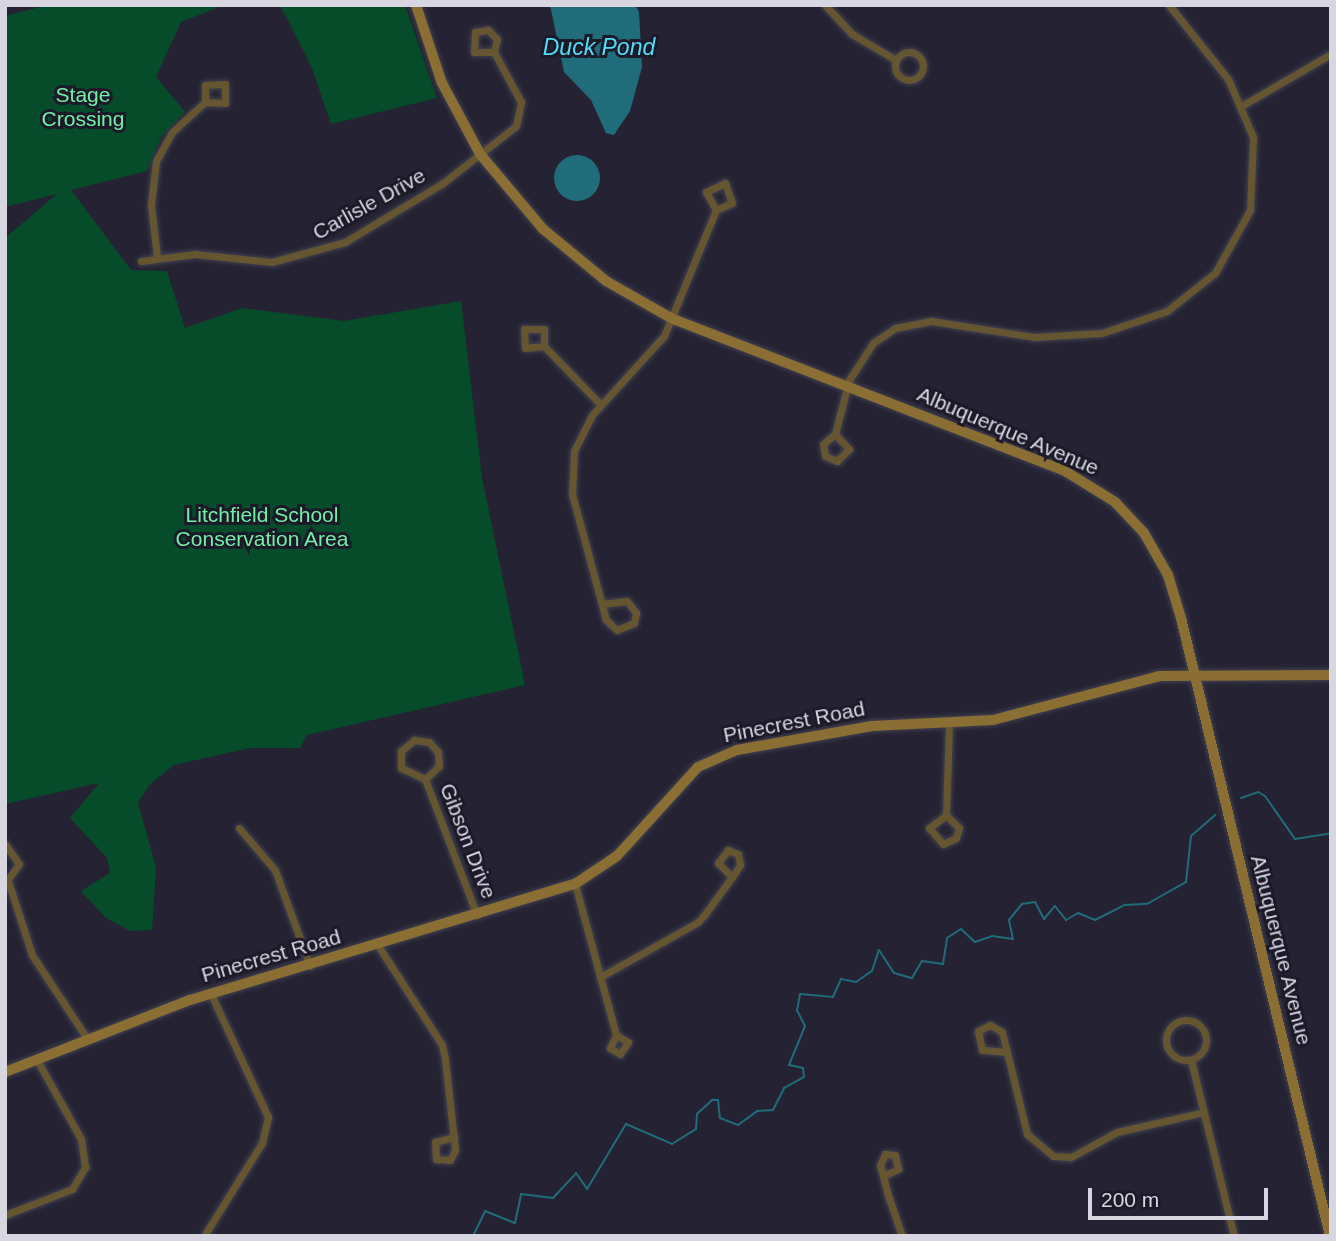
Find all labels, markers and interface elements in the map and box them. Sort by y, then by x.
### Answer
water label: Duck Pond [543,33,655,61]
park label: Stage Crossing [42,82,124,132]
street label: Carlisle Drive [308,163,430,245]
street label: Albuquerque Avenue [913,381,1103,481]
park label: Litchfield School Conservation Area [175,502,349,552]
street label: Pinecrest Road [721,696,867,748]
street label: Gibson Drive [434,780,502,902]
street label: Albuquerque Avenue [1245,852,1317,1048]
street label: Pinecrest Road [199,924,343,988]
scale bar [1091,1174,1271,1218]
text: 200 m [1101,1188,1159,1211]

